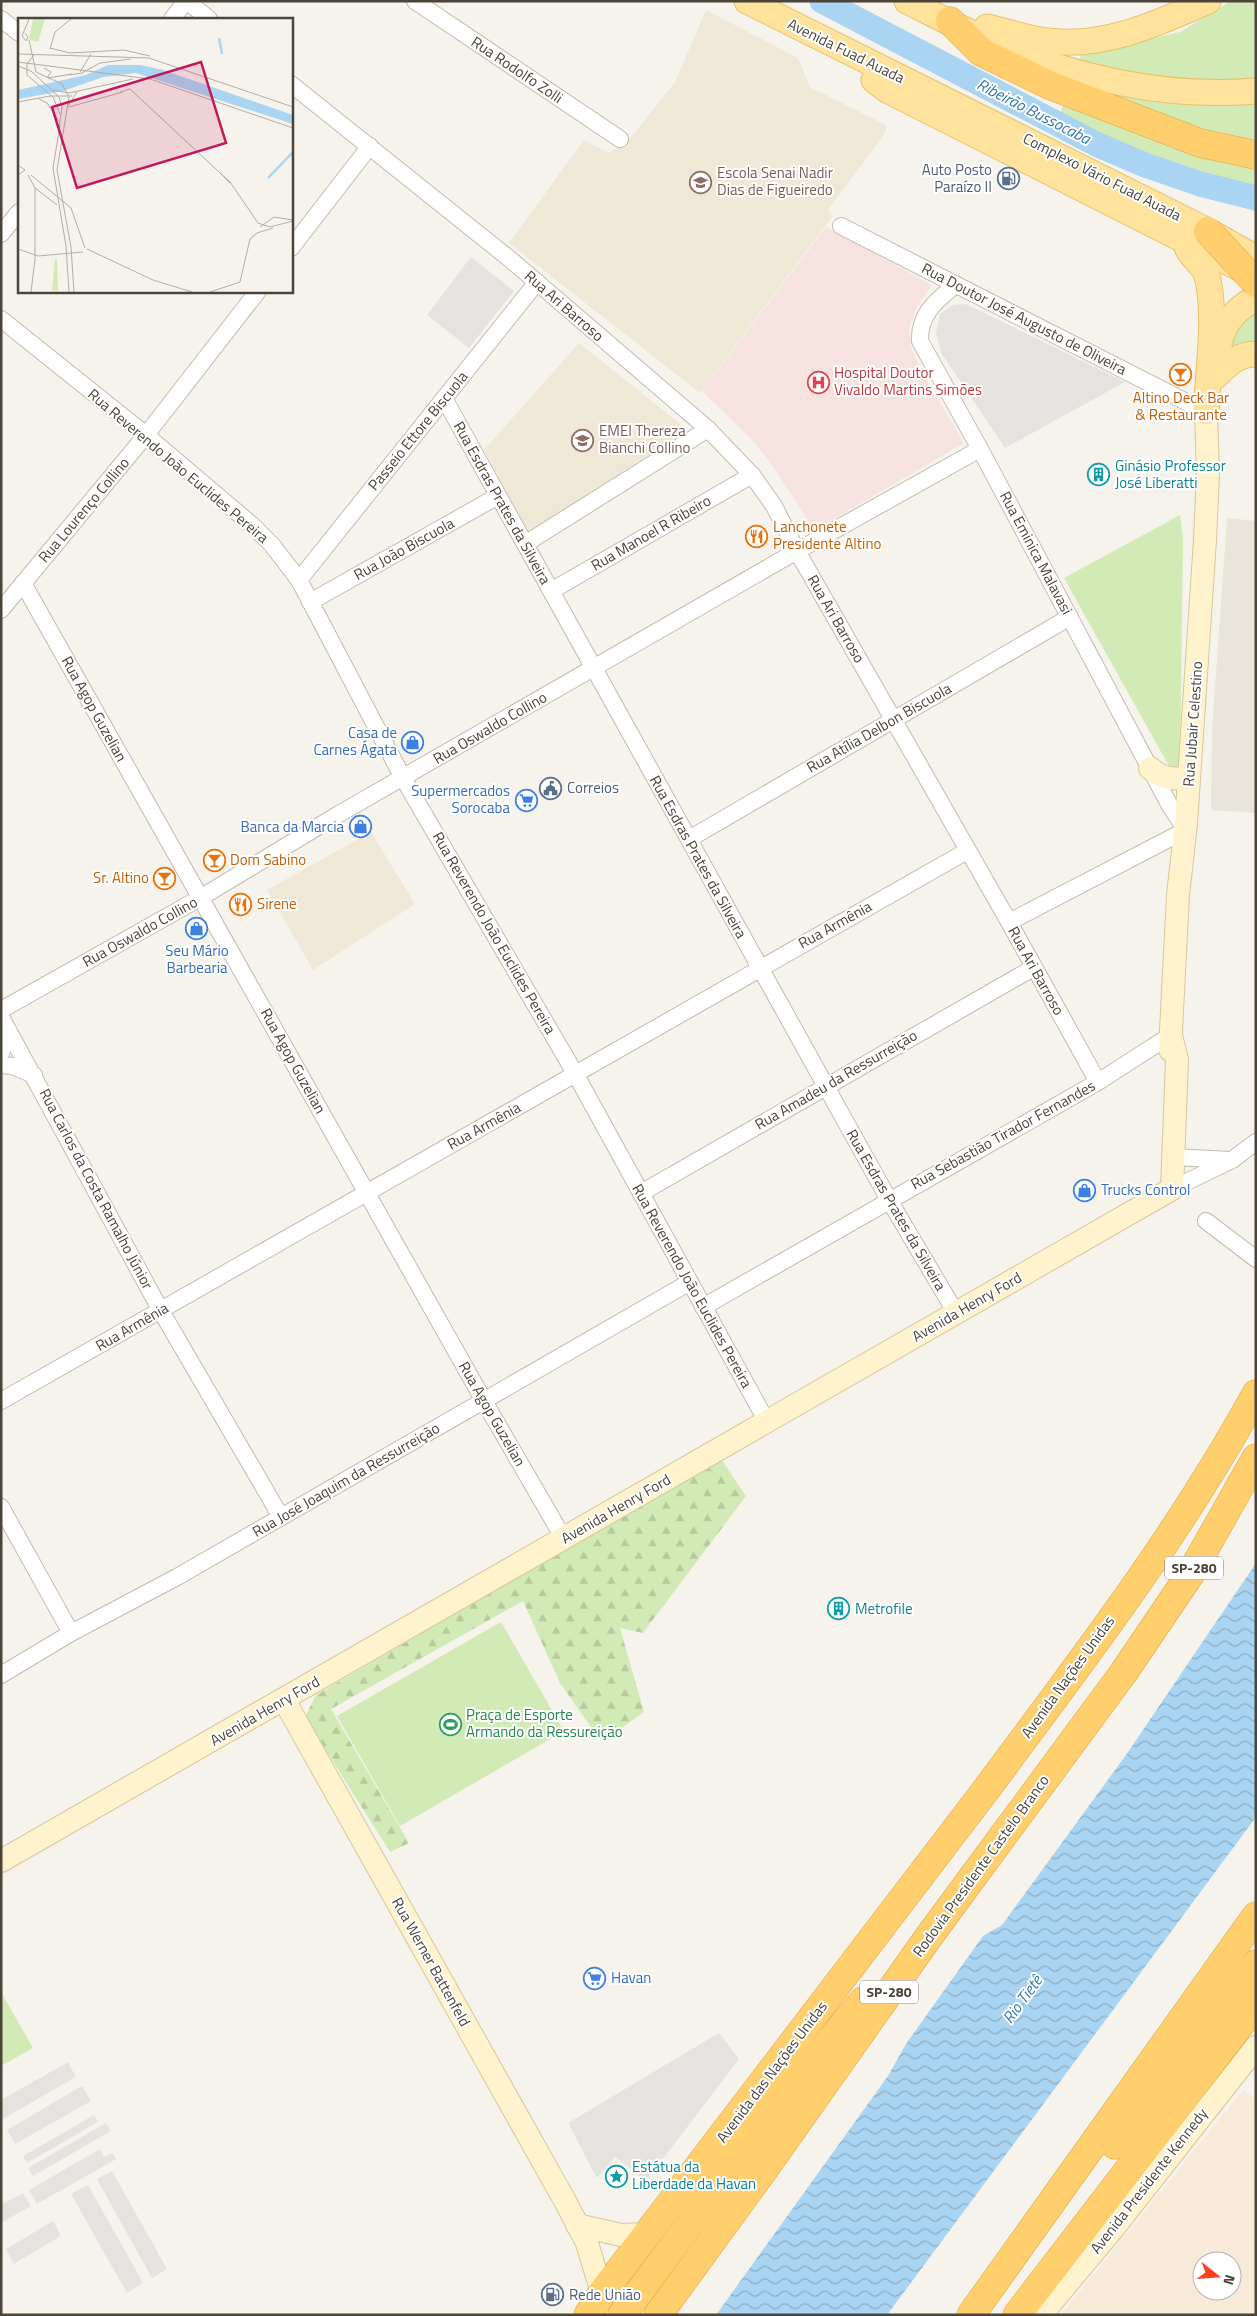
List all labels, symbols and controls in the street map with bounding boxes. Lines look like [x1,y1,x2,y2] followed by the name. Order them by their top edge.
[784,12,909,89] street label: Avenida Fuad Auada
[18,18,292,292] inset map
[467,30,568,109] street label: Rua Rodolfo Zolli
[973,72,1096,150] water label: Ribeirão Bussocaba
[1019,127,1186,227] street label: Complexo Vário Fuad Auada
[922,158,992,198] place label: Auto Posto Paraízo II
[717,161,833,201] place label: Escola Senai Nadir Dias de Figueiredo
[996,167,1020,191] fuel station icon: Auto Posto Paraízo II
[689,170,713,194] school or university icon: Escola Senai Nadir Dias de Figueiredo
[918,257,1131,381] street label: Rua Doutor José Augusto de Oliveira
[520,265,609,347] street label: Rua Ari Barroso
[834,361,982,401] place label: Hospital Doutor Vivaldo Martins Simões
[1169,363,1193,387] bar icon: Altino Deck Bar & Restaurante
[362,366,473,495] street label: Passeio Ettore Biscuola
[806,370,830,394] hospital icon: Hospital Doutor Vivaldo Martins Simões
[83,383,274,549] street label: Rua Reverendo João Euclides Pereira
[1133,386,1229,426] place label: Altino Deck Bar & Restaurante
[448,417,557,589] street label: Rua Esdras Prates da Silveira
[599,419,690,459] place label: EMEI Thereza Bianchi Collino
[571,428,595,452] school or university icon: EMEI Thereza Bianchi Collino
[33,452,135,567] street label: Rua Lourenço Collino
[1115,454,1226,494] place label: Ginásio Professor José Liberatti
[1087,463,1111,487] building icon: Ginásio Professor José Liberatti
[994,487,1079,619] street label: Rua Eminica Malavasi
[586,489,715,576] street label: Rua Manoel R Ribeiro
[349,511,459,586] street label: Rua João Biscuola
[773,515,881,555] place label: Lanchonete Presidente Altino
[745,524,769,548] restaurant icon: Lanchonete Presidente Altino
[802,570,871,667] street label: Rua Ari Barroso
[56,652,133,766] street label: Rua Agop Guzelian
[1177,660,1208,787] street label: Rua Jubair Celestino
[802,676,956,778] street label: Rua Atília Delbon Biscuola
[428,685,551,770] street label: Rua Oswaldo Collino
[313,721,397,761] place label: Casa de Carnes Ágata
[401,730,425,754] shop icon: Casa de Carnes Ágata
[644,771,753,943] street label: Rua Esdras Prates da Silveira
[539,776,563,800] public building icon: Correios
[567,776,619,799] place label: Correios
[411,779,510,819] place label: Supermercados Sorocaba
[514,788,538,812] supermarket icon: Supermercados Sorocaba
[241,815,344,838] place label: Banca da Marcia
[348,815,372,839] shop icon: Banca da Marcia
[427,827,562,1039] street label: Rua Reverendo João Euclides Pereira
[202,848,226,872] bar icon: Dom Sabino
[230,848,306,871] place label: Dom Sabino
[93,866,149,889] place label: Sr. Altino
[153,866,177,890] bar icon: Sr. Altino
[78,890,202,973] street label: Rua Oswaldo Collino
[229,892,253,916] restaurant icon: Sirene
[257,892,297,915] place label: Sirene
[794,895,876,954] street label: Rua Armênia
[185,916,209,940] shop icon: Seu Mário Barbearia
[1003,922,1070,1019] street label: Rua Ari Barroso
[165,939,229,979] place label: Seu Mário Barbearia
[255,1004,332,1118] street label: Rua Agop Guzelian
[750,1024,921,1136] street label: Rua Amadeu da Ressurreição
[906,1074,1099,1195] street label: Rua Sebastião Tirador Fernandes
[34,1084,159,1293] street label: Rua Carlos da Costa Ramalho Júnior
[443,1096,525,1155] street label: Rua Armênia
[841,1125,952,1295] street label: Rua Esdras Prates da Silveira
[1073,1178,1097,1202] shop icon: Trucks Control
[1101,1178,1190,1201] place label: Trucks Control
[627,1180,759,1392] street label: Rua Reverendo João Euclides Pereira
[908,1266,1026,1347] street label: Avenida Henry Ford
[91,1296,173,1357] street label: Rua Armênia
[453,1357,532,1470] street label: Rua Agop Guzelian
[248,1416,444,1543] street label: Rua José Joaquim da Ressurreição
[557,1468,675,1549] street label: Avenida Henry Ford
[1165,1556,1223,1580] road number: SP-280
[827,1597,851,1621] building icon: Metrofile
[855,1597,913,1620] place label: Metrofile
[1015,1611,1120,1743] street label: Avenida Nações Unidas
[206,1670,324,1751] street label: Avenida Henry Ford
[466,1703,623,1743] place label: Praça de Esporte Armando da Ressureição
[438,1712,462,1736] sports icon: Praça de Esporte Armando da Ressureição
[907,1770,1055,1961] street label: Rodovia Presidente Castelo Branco
[386,1893,477,2031] street label: Rua Werner Battenfeld
[583,1966,607,1990] supermarket icon: Havan
[611,1966,651,1989] place label: Havan
[996,1969,1049,2028] water label: Rio Tietê
[860,1980,918,2004] road number: SP-280
[711,1996,833,2147] street label: Avenida das Nações Unidas
[1084,2103,1213,2259] street label: Avenida Presidente Kennedy
[632,2155,756,2195] place label: Estátua da Liberdade da Havan
[604,2164,628,2188] place icon: Estátua da Liberdade da Havan
[1192,2251,1242,2301] north arrow
[1218,2272,1241,2288] text: N
[541,2283,565,2307] fuel station icon: Rede União
[569,2283,641,2306] place label: Rede União

